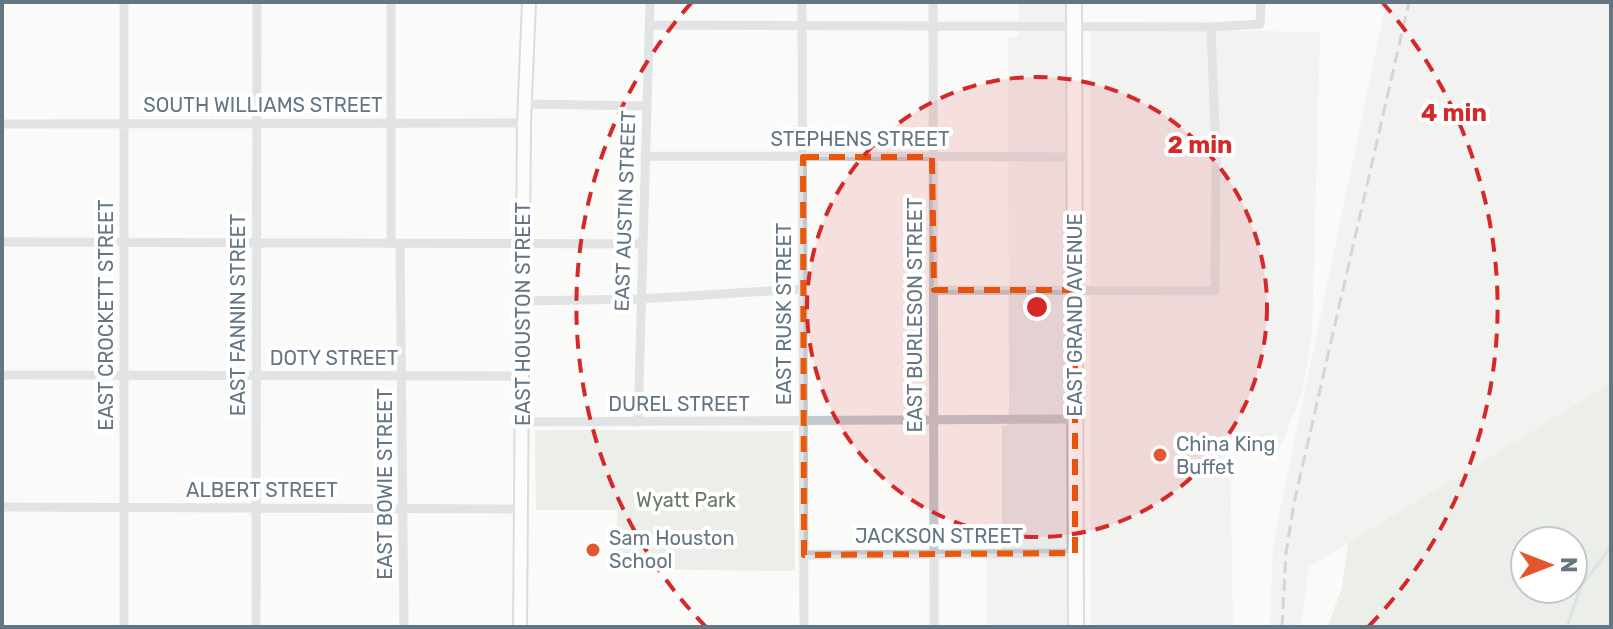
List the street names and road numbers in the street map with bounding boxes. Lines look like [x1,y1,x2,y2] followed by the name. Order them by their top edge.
[143,93,383,117] street label: SOUTH WILLIAMS STREET
[609,110,641,312] street label: EAST AUSTIN STREET
[770,127,950,151] street label: STEPHENS STREET
[903,197,927,433] street label: EAST BURLESON STREET
[94,199,118,431] street label: EAST CROCKETT STREET
[511,202,535,426] street label: EAST HOUSTON STREET
[226,213,250,416] street label: EAST FANNIN STREET
[1063,213,1087,417] street label: EAST GRAND AVENUE
[772,222,796,405] street label: EAST RUSK STREET
[270,346,399,370] street label: DOTY STREET
[373,388,397,580] street label: EAST BOWIE STREET
[608,392,750,416] street label: DUREL STREET
[186,478,338,502] street label: ALBERT STREET
[855,524,1023,548] street label: JACKSON STREET

